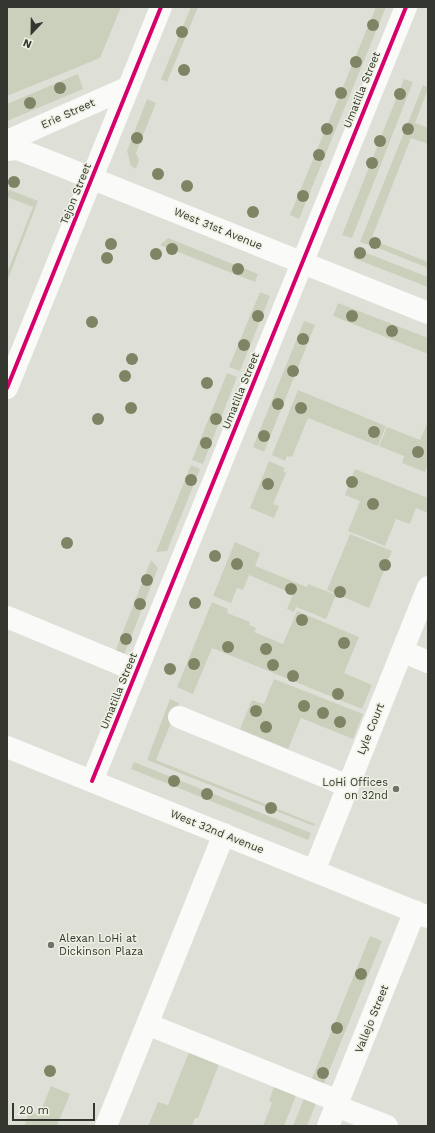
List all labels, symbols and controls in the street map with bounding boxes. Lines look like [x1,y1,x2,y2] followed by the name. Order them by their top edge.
[12,12,52,52] north arrow
[21,36,34,51] text: N
[341,50,383,130] street label: Umatilla Street
[39,96,97,132] street label: Erie Street
[58,161,94,227] street label: Tejon Street
[172,205,264,253] street label: West 31st Avenue
[220,351,262,431] street label: Umatilla Street
[98,651,140,731] street label: Umatilla Street
[355,701,387,757] street label: Lyle Court
[322,776,388,802] place label: LoHi Offices on 32nd
[391,784,401,794] marker: LoHi Offices on 32nd
[168,807,266,857] street label: West 32nd Avenue
[59,932,143,958] place label: Alexan LoHi at Dickinson Plaza
[46,940,56,950] marker: Alexan LoHi at Dickinson Plaza
[352,983,392,1055] street label: Vallejo Street
[14,1095,97,1121] scale bar
[19,1103,49,1117] text: 20 m

